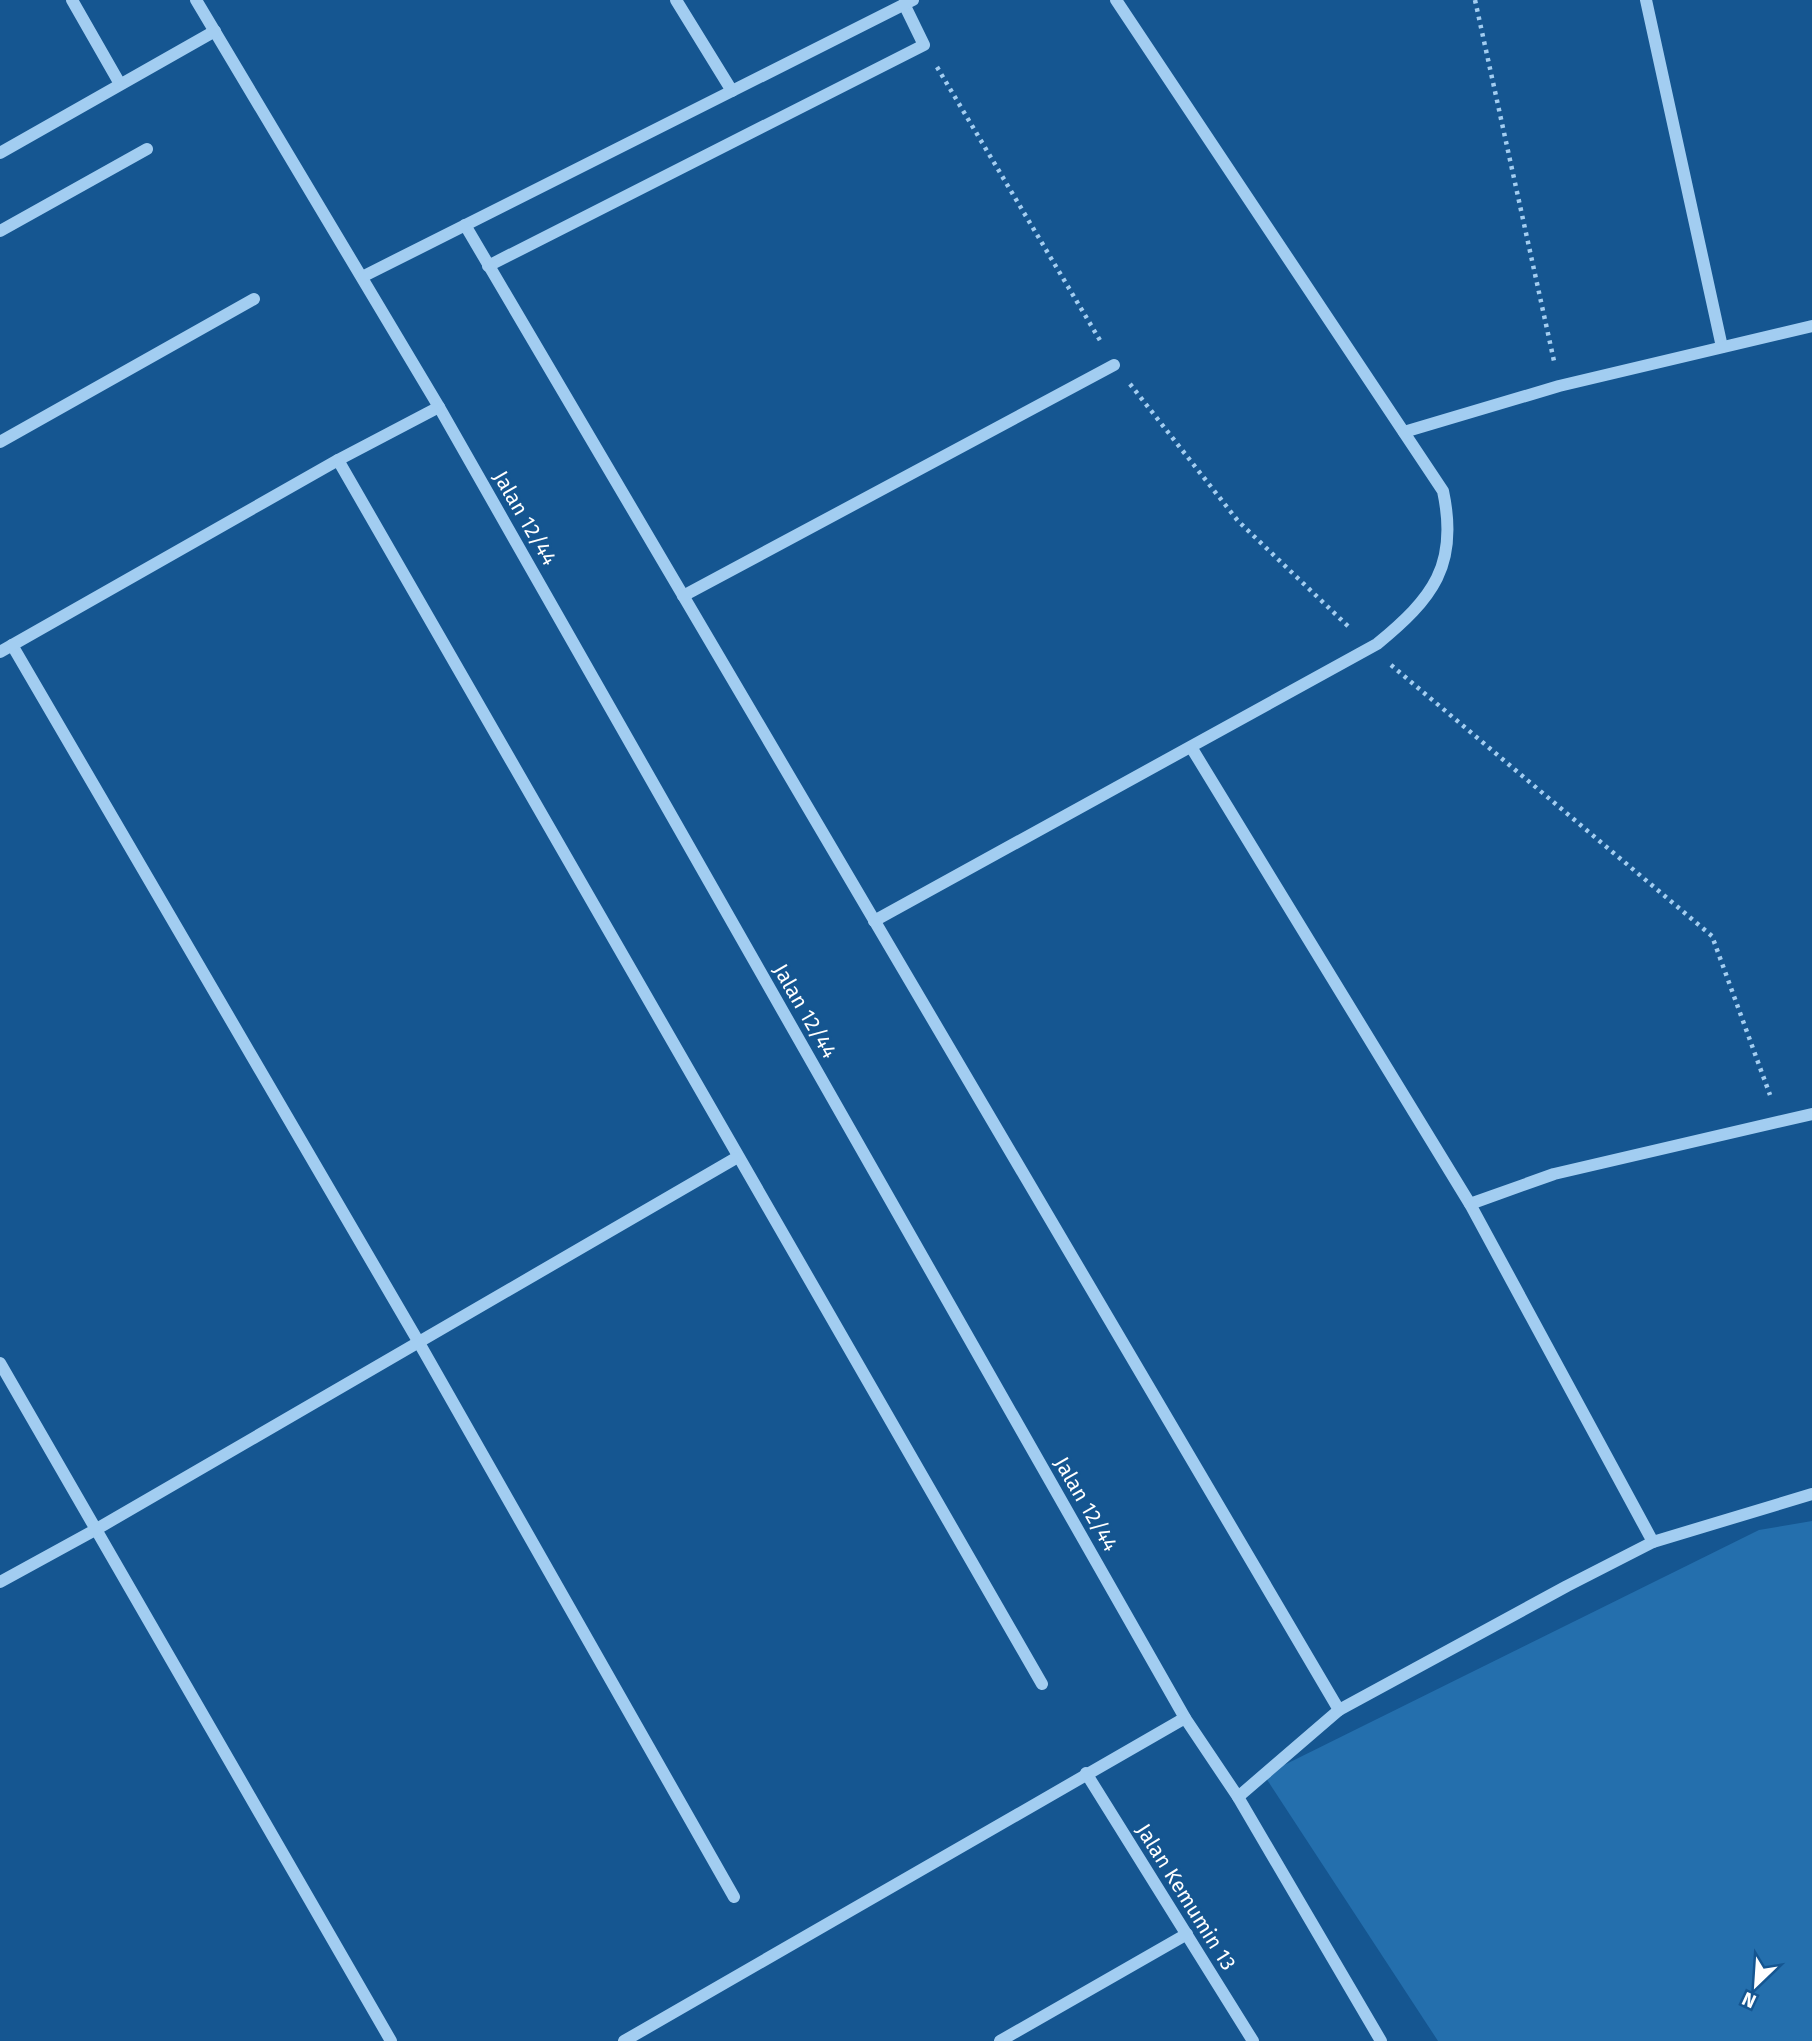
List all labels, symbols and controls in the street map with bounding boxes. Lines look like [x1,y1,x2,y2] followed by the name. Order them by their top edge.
[488,466,562,570] street label: Jalan 12/44
[768,959,842,1063] street label: Jalan 12/44
[1049,1452,1123,1556] street label: Jalan 12/44
[1130,1819,1242,1975] street label: Jalan Kemumin 13
[1721,1950,1791,2020] north arrow
[1738,1987,1760,2013] text: N

